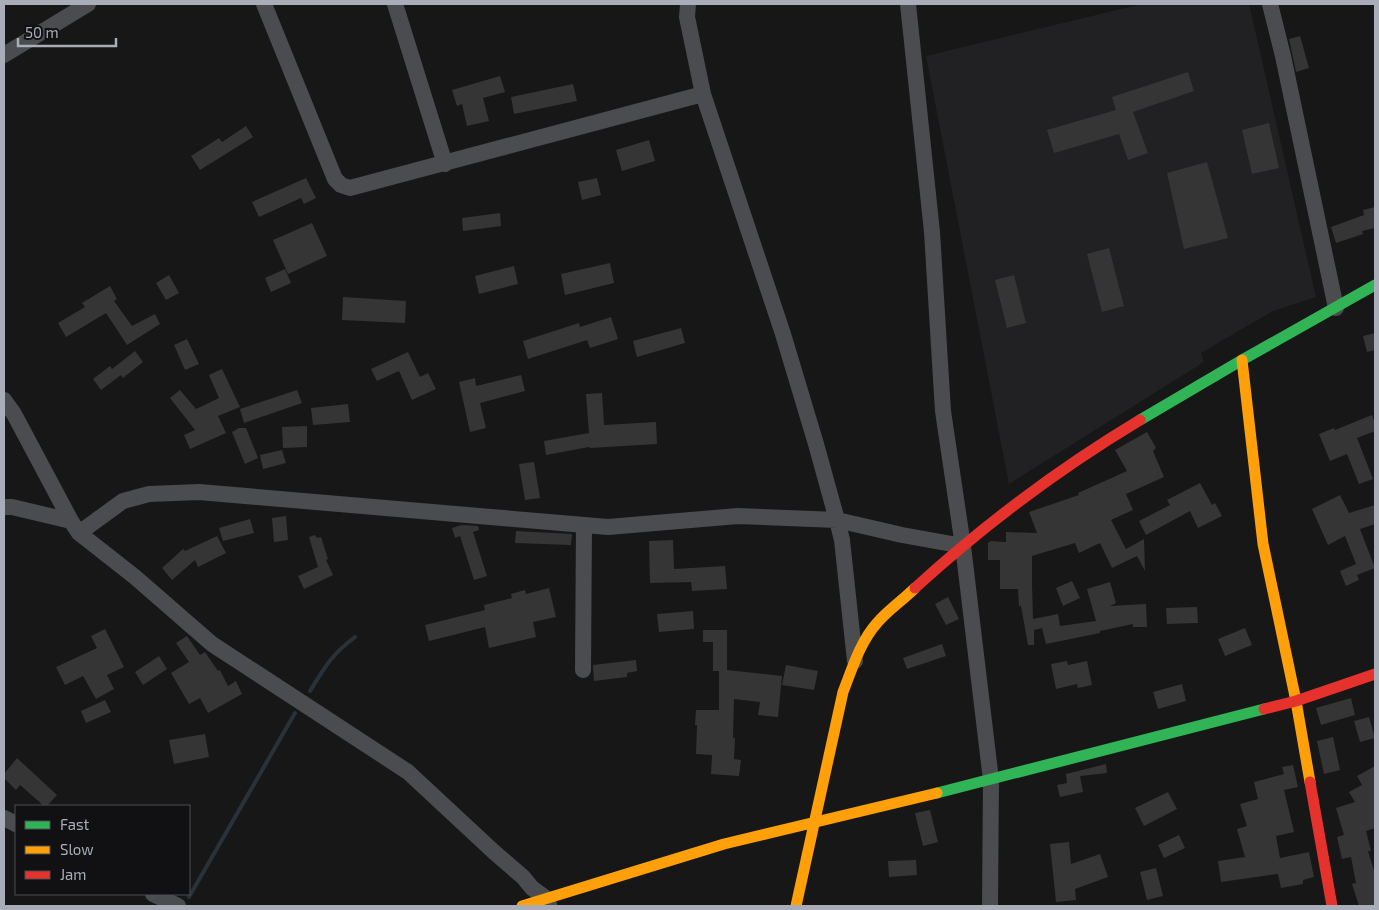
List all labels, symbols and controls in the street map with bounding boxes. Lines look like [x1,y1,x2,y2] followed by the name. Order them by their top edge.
[18,15,115,47] scale bar
[25,23,59,41] text: 50 m
[15,805,190,895] legend
[60,815,90,833] text: Fast
[60,840,94,858] text: Slow
[60,865,86,883] text: Jam

